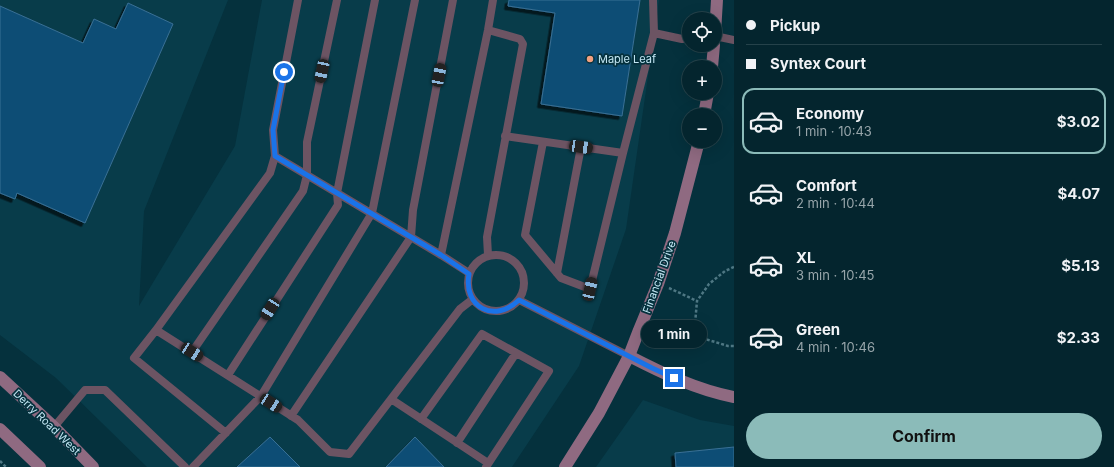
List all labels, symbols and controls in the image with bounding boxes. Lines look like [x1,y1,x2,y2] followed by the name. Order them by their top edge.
[682,12,722,148] map controls
[682,12,722,52] button: locate
[770,16,820,35] text: Pickup
[598,52,656,66] place label: Maple Leaf
[585,54,595,64] marker: Maple Leaf
[770,54,866,73] text: Syntex Court
[314,58,330,84] car
[682,60,722,100] button: +
[431,62,447,88] car
[275,63,293,81] route start
[748,103,784,139] icon: car
[796,104,864,123] text: Economy
[682,108,722,148] button: −
[1057,112,1100,131] text: $3.02
[796,123,872,139] text: 1 min · 10:43
[568,139,594,155] car
[748,175,784,211] icon: car
[796,176,857,195] text: Comfort
[1057,184,1100,203] text: $4.07
[796,195,875,211] text: 2 min · 10:44
[639,239,679,315] street label: Financial Drive
[748,247,784,283] icon: car
[796,248,816,267] text: XL
[1061,256,1100,275] text: $5.13
[796,267,875,283] text: 3 min · 10:45
[581,276,599,302] car
[258,296,282,322] car
[748,319,784,355] icon: car
[641,320,707,348] callout: 1 min
[796,320,840,339] text: Green
[658,326,690,342] text: 1 min
[1057,328,1100,347] text: $2.33
[796,339,875,355] text: 4 min · 10:46
[179,340,205,364] car
[665,369,683,387] route end
[10,386,84,458] street label: Derry Road West
[258,391,284,415] car
[746,413,1102,459] button: Confirm

